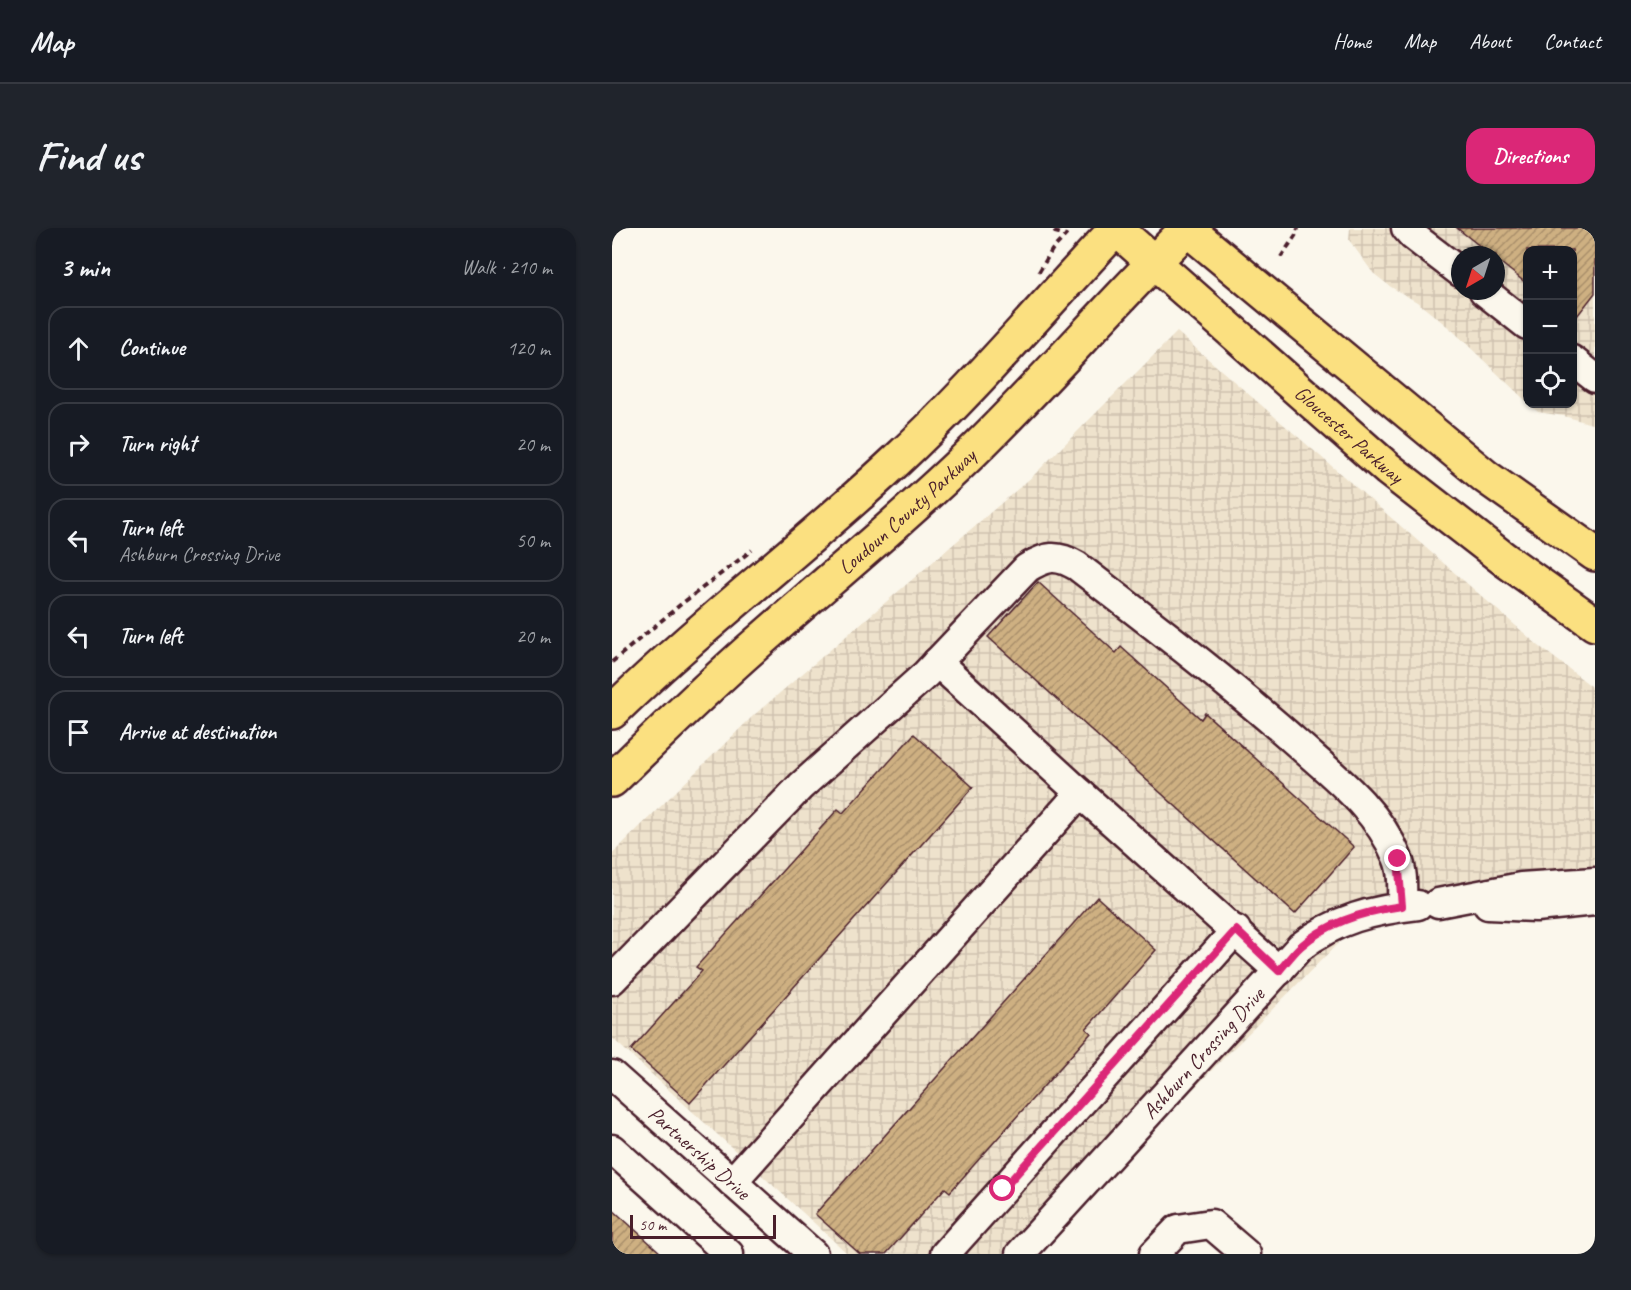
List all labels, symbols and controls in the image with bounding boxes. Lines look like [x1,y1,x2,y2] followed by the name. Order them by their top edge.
[30,24,73,59] text: Map
[1333,28,1371,54] text: Home
[1404,28,1436,54] text: Map
[1469,28,1511,54] text: About
[1544,28,1601,54] text: Contact
[1466,128,1595,184] button: Directions
[36,130,141,183] text: Find us
[1451,246,1505,300] north arrow
[1523,246,1577,408] map controls
[1523,246,1577,300] button: +
[60,251,110,284] text: 3 min
[462,255,552,280] text: Walk · 210 m
[1523,300,1577,354] button: −
[62,332,95,365] icon: ahead
[119,334,185,362] text: Continue
[507,336,550,361] text: 120 m
[1523,354,1577,408] button: locate
[1289,380,1410,490] street label: Gloucester Parkway
[62,428,95,461] icon: right
[119,430,196,458] text: Turn right
[516,432,550,457] text: 20 m
[833,442,982,580] street label: Loudoun County Parkway
[119,514,183,542] text: Turn left
[62,524,95,557] icon: left
[516,528,550,553] text: 50 m
[119,542,280,567] text: Ashburn Crossing Drive
[62,620,95,653] icon: left
[119,622,183,650] text: Turn left
[516,624,550,649] text: 20 m
[62,716,95,749] icon: arrive
[119,718,276,746] text: Arrive at destination
[1384,845,1410,871] route end
[1137,981,1271,1124] street label: Ashburn Crossing Drive
[643,1101,757,1206] street label: Partnership Drive
[989,1175,1015,1201] route start
[630,1212,776,1240] scale bar
[639,1215,666,1235] text: 50 m

